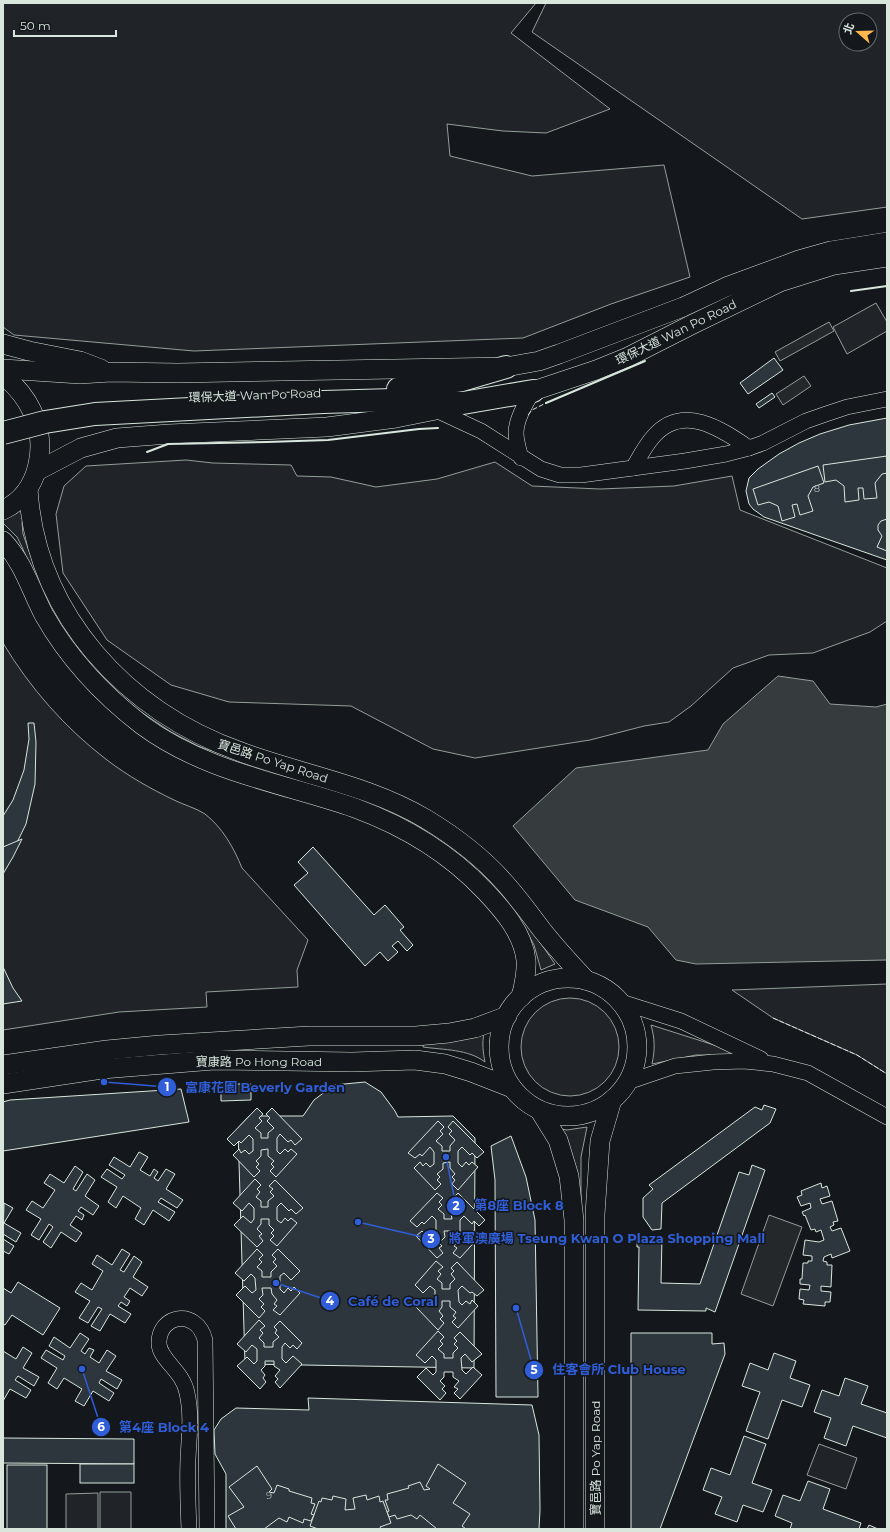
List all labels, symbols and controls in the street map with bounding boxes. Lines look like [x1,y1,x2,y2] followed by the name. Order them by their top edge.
[14,12,116,38] scale bar
[838,12,878,52] north arrow
[20,18,51,33] text: 50 m
[840,21,857,36] text: 北
[613,296,739,368] street label: 環保大道 Wan Po Road
[188,385,322,405] street label: 環保大道 Wan Po Road
[814,482,820,495] house number: 8
[216,736,330,786] street label: 寶邑路 Po Yap Road
[196,1054,322,1069] street label: 寶康路 Po Hong Road
[157,1075,353,1100] callout: 富康花園 Beverly Garden
[165,1079,169,1094] text: 1
[185,1079,345,1095] text: 富康花園 Beverly Garden
[446,1193,571,1218] callout: 第8座 Block 8
[474,1197,564,1213] text: 第8座 Block 8
[452,1198,460,1213] text: 2
[421,1226,773,1251] callout: 將軍澳廣場 Tseung Kwan O Plaza Shopping Mall
[449,1230,765,1246] text: 將軍澳廣場 Tseung Kwan O Plaza Shopping Mall
[426,1231,435,1246] text: 3
[320,1289,446,1314] callout: Café de Coral
[326,1293,335,1308] text: 4
[348,1293,438,1309] text: Café de Coral
[524,1357,694,1382] callout: 住客會所 Club House
[552,1361,686,1377] text: 住客會所 Club House
[530,1362,538,1377] text: 5
[588,1401,603,1515] street label: 寶邑路 Po Yap Road
[91,1415,217,1440] callout: 第4座 Block 4
[97,1419,105,1434] text: 6
[119,1419,209,1435] text: 第4座 Block 4
[266,1489,272,1502] house number: 9

